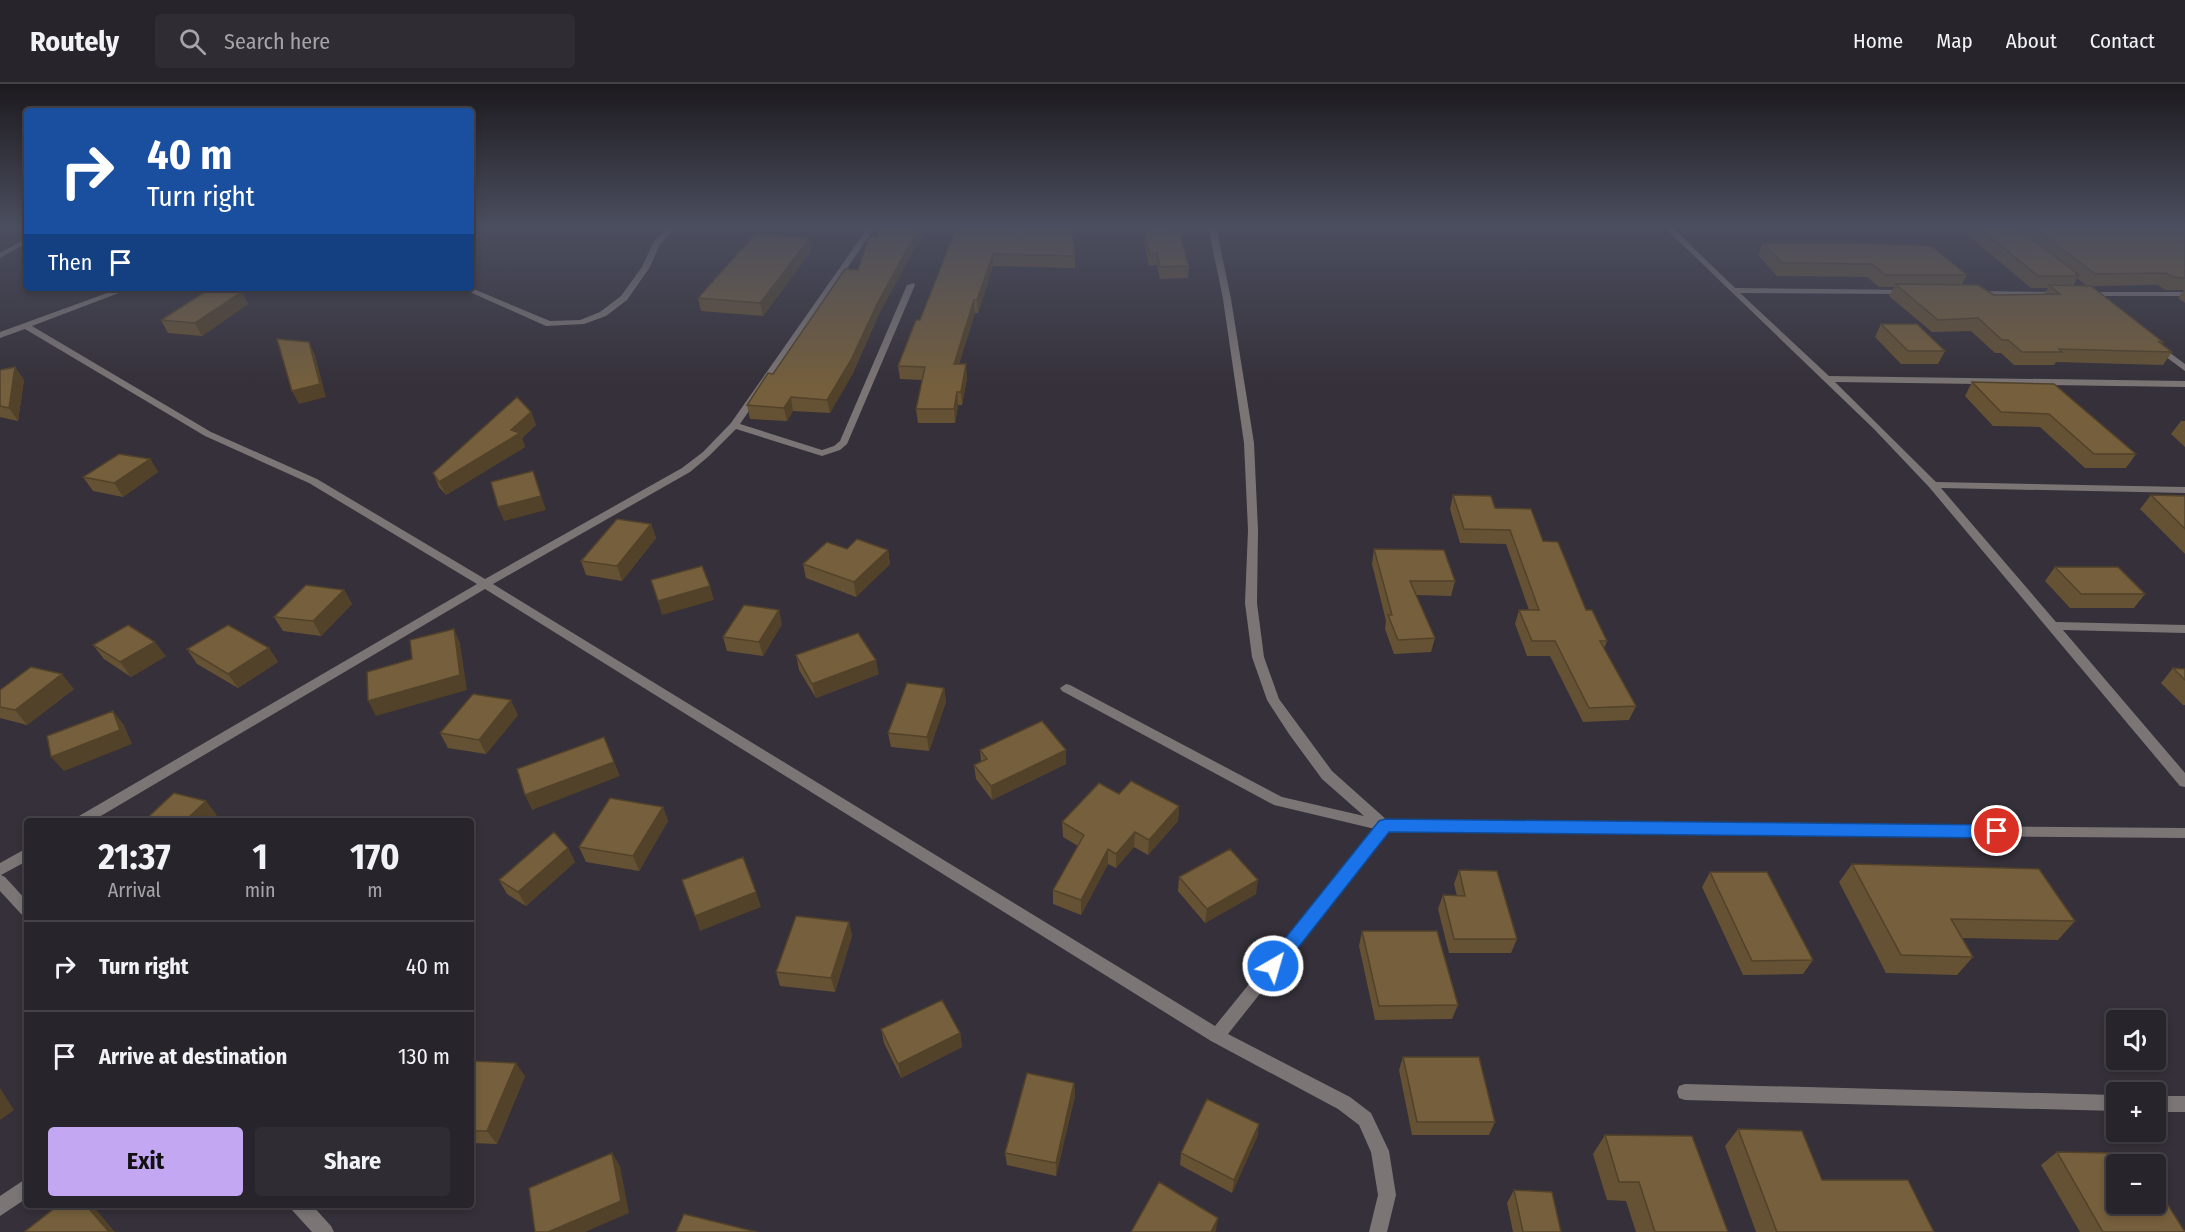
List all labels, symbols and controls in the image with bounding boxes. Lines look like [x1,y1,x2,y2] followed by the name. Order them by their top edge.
[155,14,575,68] search box
[30,25,119,58] text: Routely
[176,25,209,58] icon: search
[224,28,330,55] text: Search here
[1853,28,1903,54] text: Home
[1936,28,1973,54] text: Map
[2006,28,2057,54] text: About
[2090,28,2155,54] text: Contact
[147,130,232,180] text: 40 m
[48,132,126,210] icon: right
[147,181,255,213] text: Turn right
[104,246,137,279] icon: arrive
[48,249,92,276] text: Then
[1971,805,2022,856] pin
[1980,814,2013,847] icon: arrive
[98,835,171,879] text: 21:37
[253,835,268,879] text: 1
[350,835,400,879] text: 170
[108,878,161,902] text: Arrival
[245,878,276,902] text: min
[367,878,383,902] text: m
[1241,934,1305,998] position arrow
[48,950,81,983] icon: right
[99,953,188,980] text: Turn right
[406,953,450,980] text: 40 m
[2106,1010,2166,1214] map controls
[2106,1010,2166,1070] button: sound
[48,1040,81,1073] icon: arrive
[99,1043,287,1070] text: Arrive at destination
[398,1043,450,1070] text: 130 m
[2106,1082,2166,1142] button: +
[48,1127,243,1196] button: Exit
[255,1127,450,1196] button: Share
[2106,1154,2166,1214] button: −

